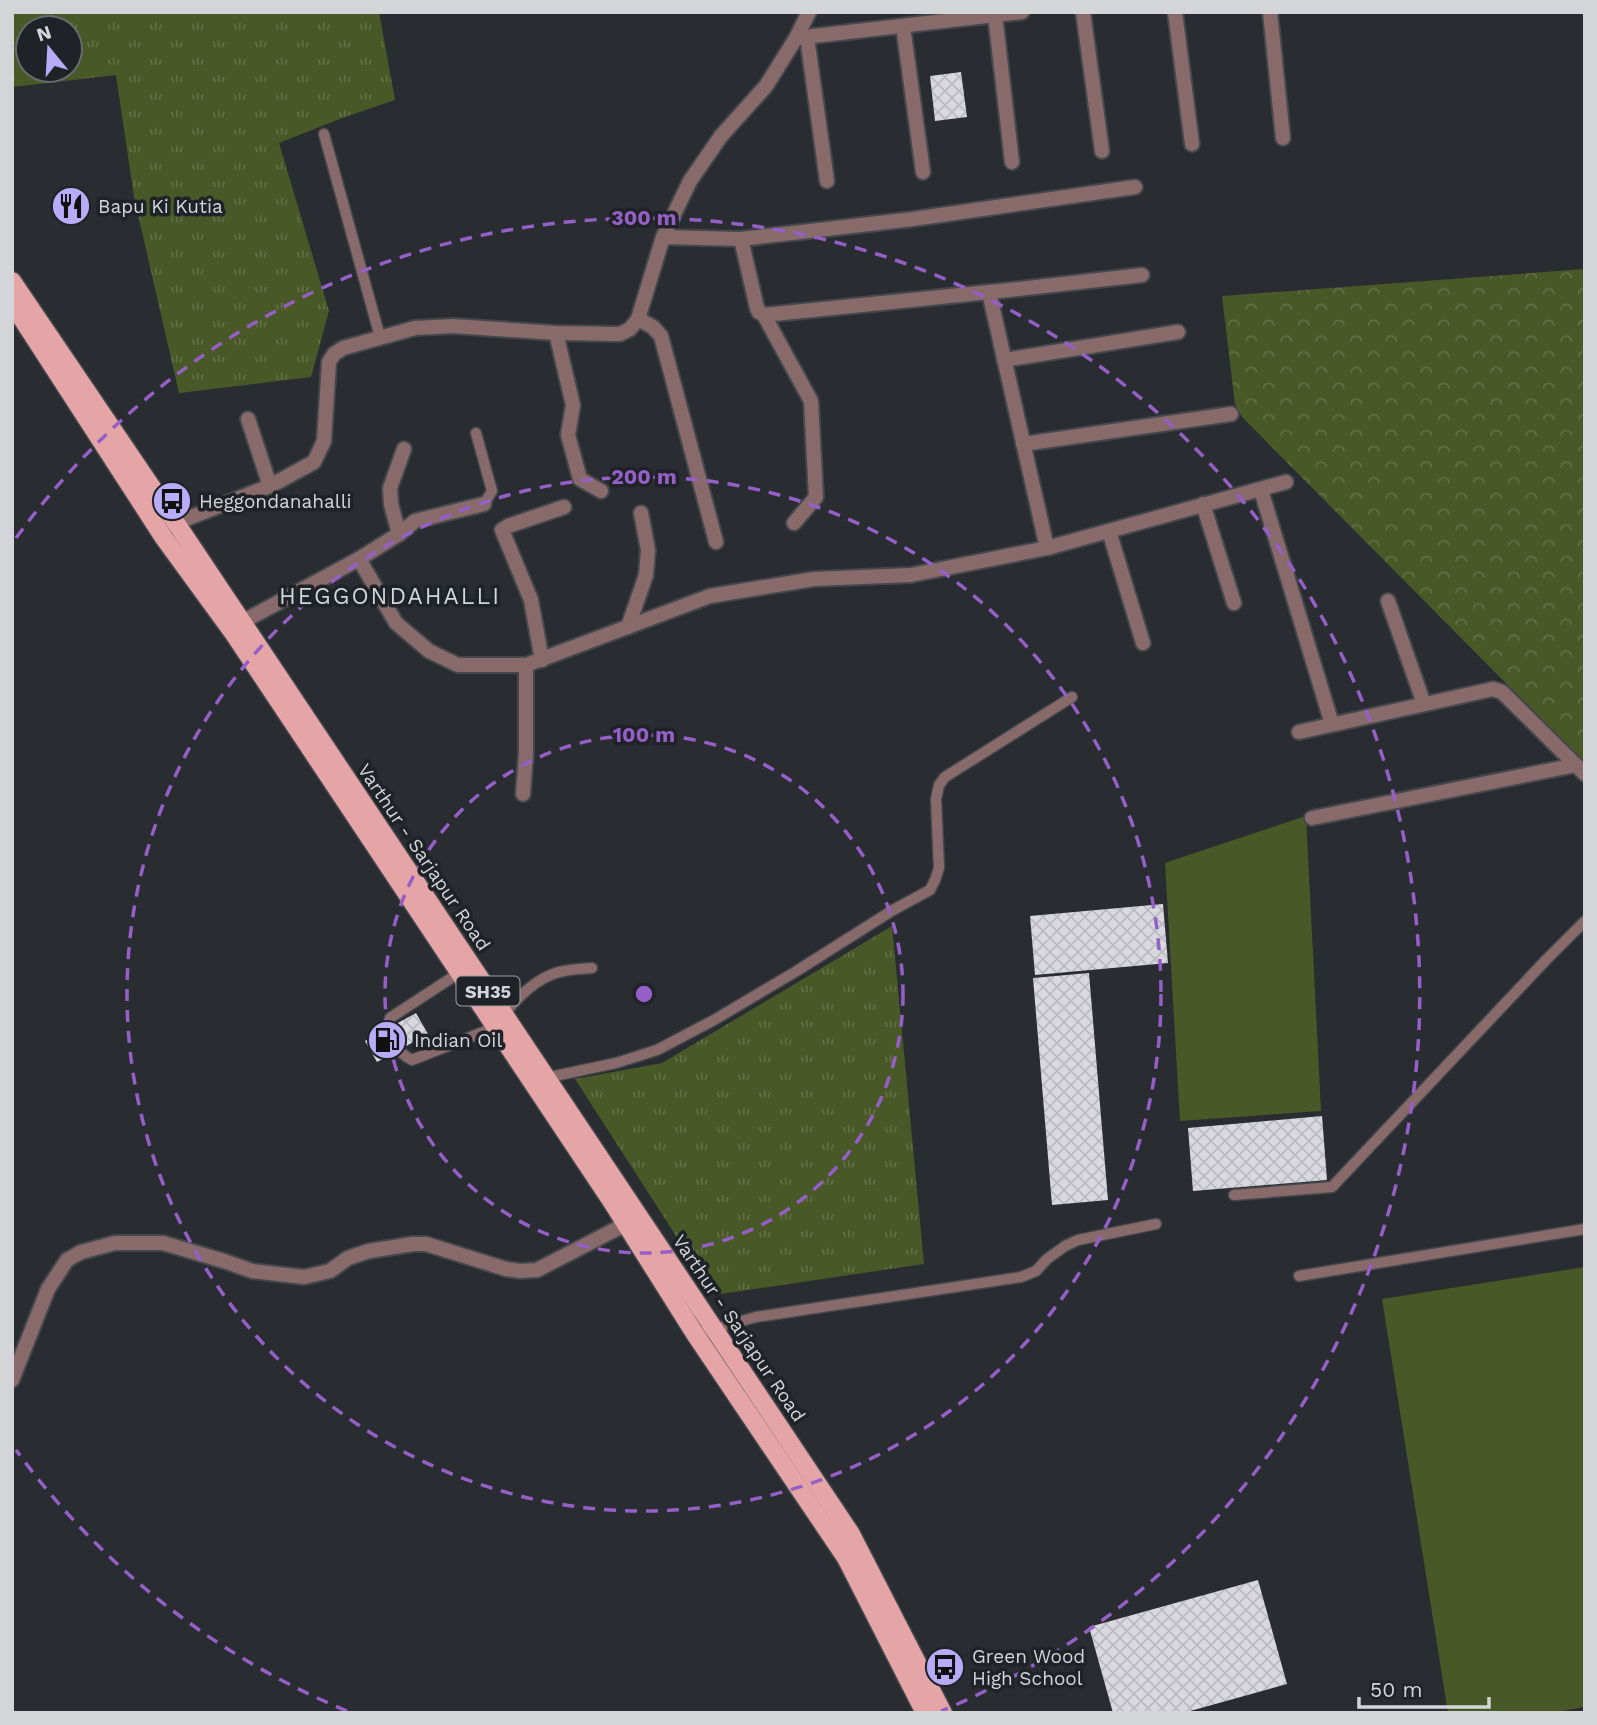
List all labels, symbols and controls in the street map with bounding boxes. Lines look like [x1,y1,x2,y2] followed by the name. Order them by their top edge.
[14,14,84,84] north arrow
[34,20,54,46] text: N
[50,185,92,227] restaurant icon: Bapu Ki Kutia
[98,195,223,218] place label: Bapu Ki Kutia
[611,205,677,230] text: 300 m
[611,464,677,489] text: 200 m
[151,480,193,522] bus stop icon: Heggondanahalli
[199,490,352,513] place label: Heggondanahalli
[279,583,501,610] district label: HEGGONDAHALLI
[613,722,675,747] text: 100 m
[353,759,495,955] street label: Varthur - Sarjapur Road
[456,976,520,1006] road number: SH35
[632,982,656,1006] centre of rings
[366,1019,408,1061] fuel station icon: Indian Oil
[414,1029,502,1052] place label: Indian Oil
[668,1230,810,1426] street label: Varthur - Sarjapur Road
[972,1645,1085,1690] place label: Green Wood High School
[924,1646,966,1688] bus stop icon: Green Wood High School
[1359,1666,1488,1710] scale bar
[1370,1677,1422,1702] text: 50 m

